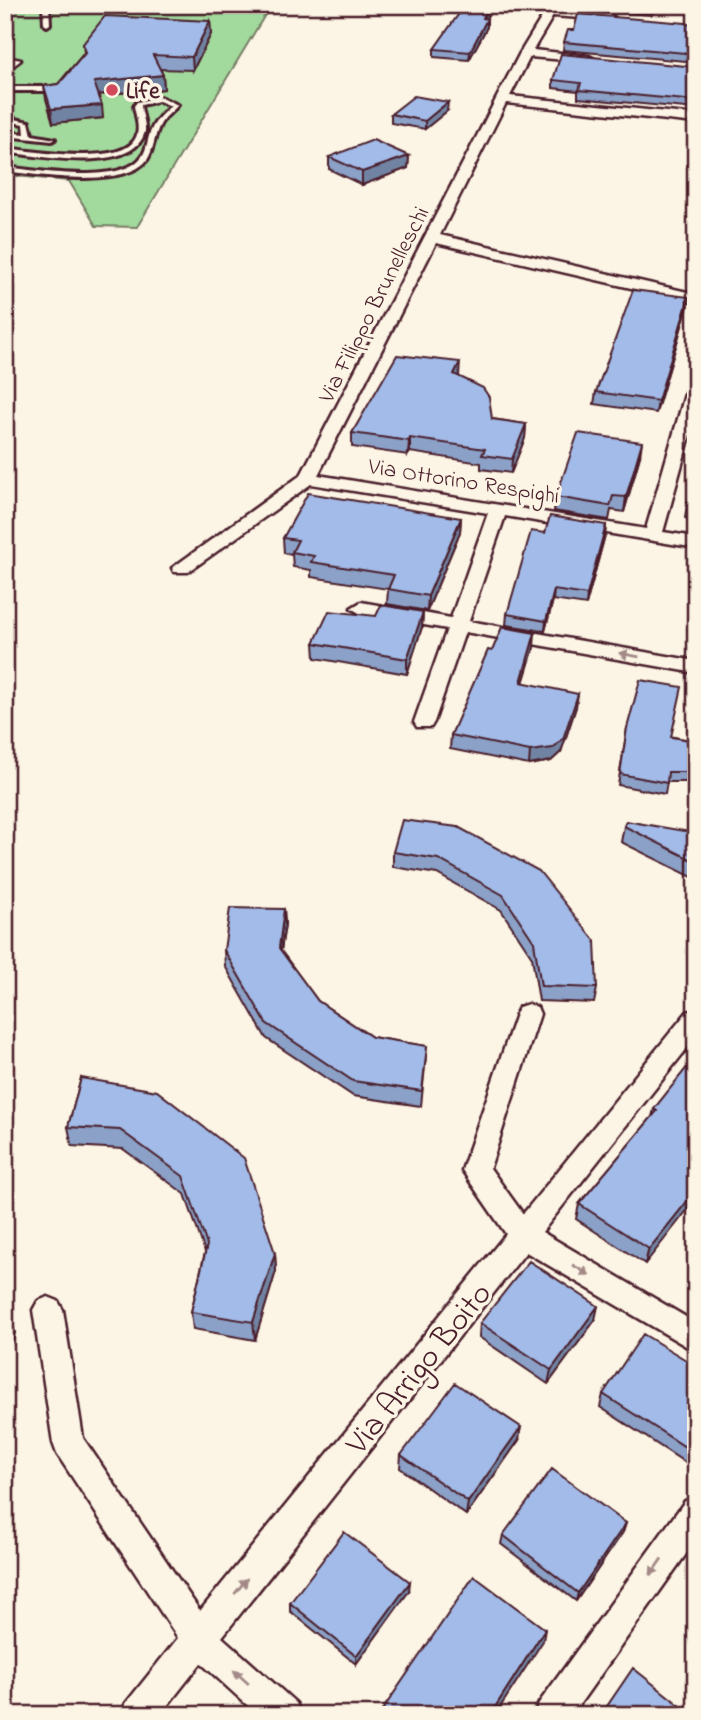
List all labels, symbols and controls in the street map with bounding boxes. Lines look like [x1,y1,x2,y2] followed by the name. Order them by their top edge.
[126,76,160,109] place label: Life
[104,82,120,98] marker: Life
[311,201,439,410] street label: Via Filippo Brunelleschi
[365,451,562,515] street label: Via Ottorino Respighi
[618,650,640,661] one-way arrow
[572,1264,591,1276] one-way arrow
[335,1273,505,1467] street label: Via Arrigo Boito
[649,1558,663,1576] one-way arrow
[234,1577,249,1595] one-way arrow
[232,1669,250,1685] one-way arrow

